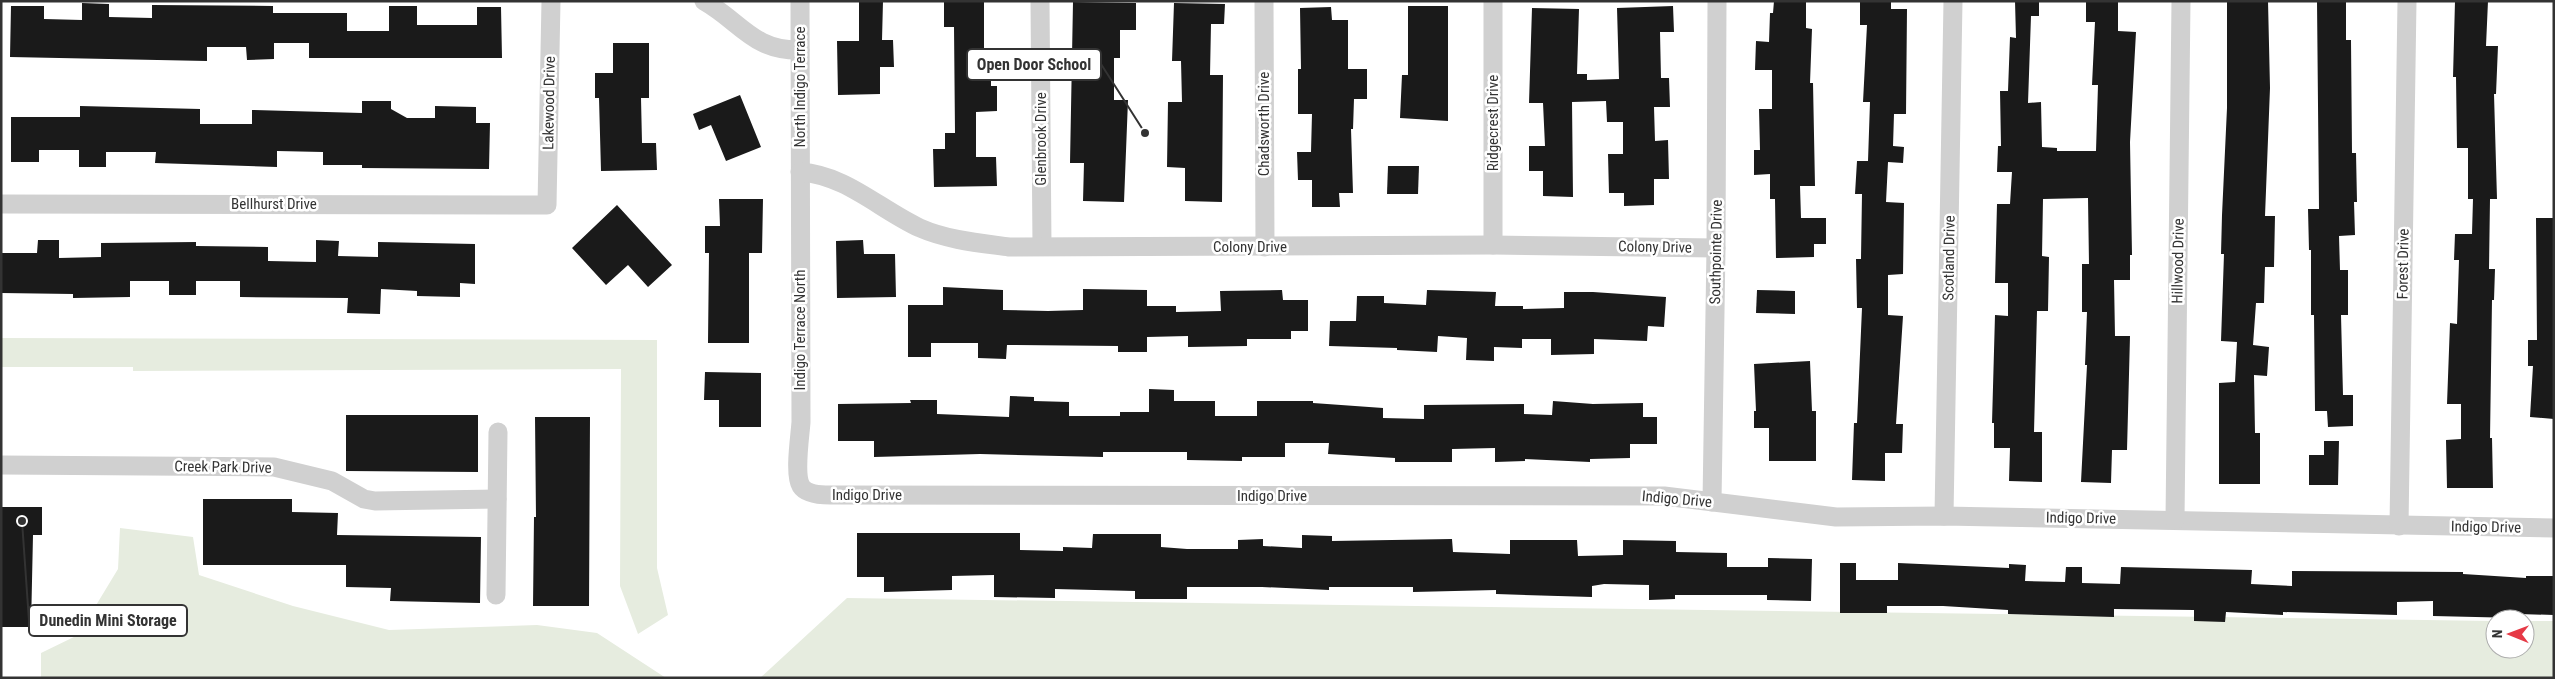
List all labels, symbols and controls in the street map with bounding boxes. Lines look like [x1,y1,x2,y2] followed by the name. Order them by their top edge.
[791,27,809,147] street label: North Indigo Terrace
[967,49,1101,80] callout: Open Door School
[977,55,1091,74] text: Open Door School
[539,56,559,150] street label: Lakewood Drive
[1255,72,1273,176] street label: Chadsworth Drive
[1484,75,1502,171] street label: Ridgecrest Drive
[1032,92,1050,186] street label: Glenbrook Drive
[231,195,317,213] street label: Bellhurst Drive
[1706,199,1726,305] street label: Southpointe Drive
[1939,215,1959,301] street label: Scotland Drive
[2168,218,2188,304] street label: Hillwood Drive
[2393,228,2413,300] street label: Forest Drive
[1618,237,1692,257] street label: Colony Drive
[1213,238,1287,256] street label: Colony Drive
[791,270,809,390] street label: Indigo Terrace North
[174,457,272,477] street label: Creek Park Drive
[832,486,902,504] street label: Indigo Drive
[1237,487,1307,505] street label: Indigo Drive
[1641,487,1713,511] street label: Indigo Drive
[2046,508,2116,528] street label: Indigo Drive
[2451,517,2521,537] street label: Indigo Drive
[29,605,187,636] callout: Dunedin Mini Storage
[2485,609,2535,659] north arrow
[39,611,177,630] text: Dunedin Mini Storage
[2489,629,2505,638] text: N

